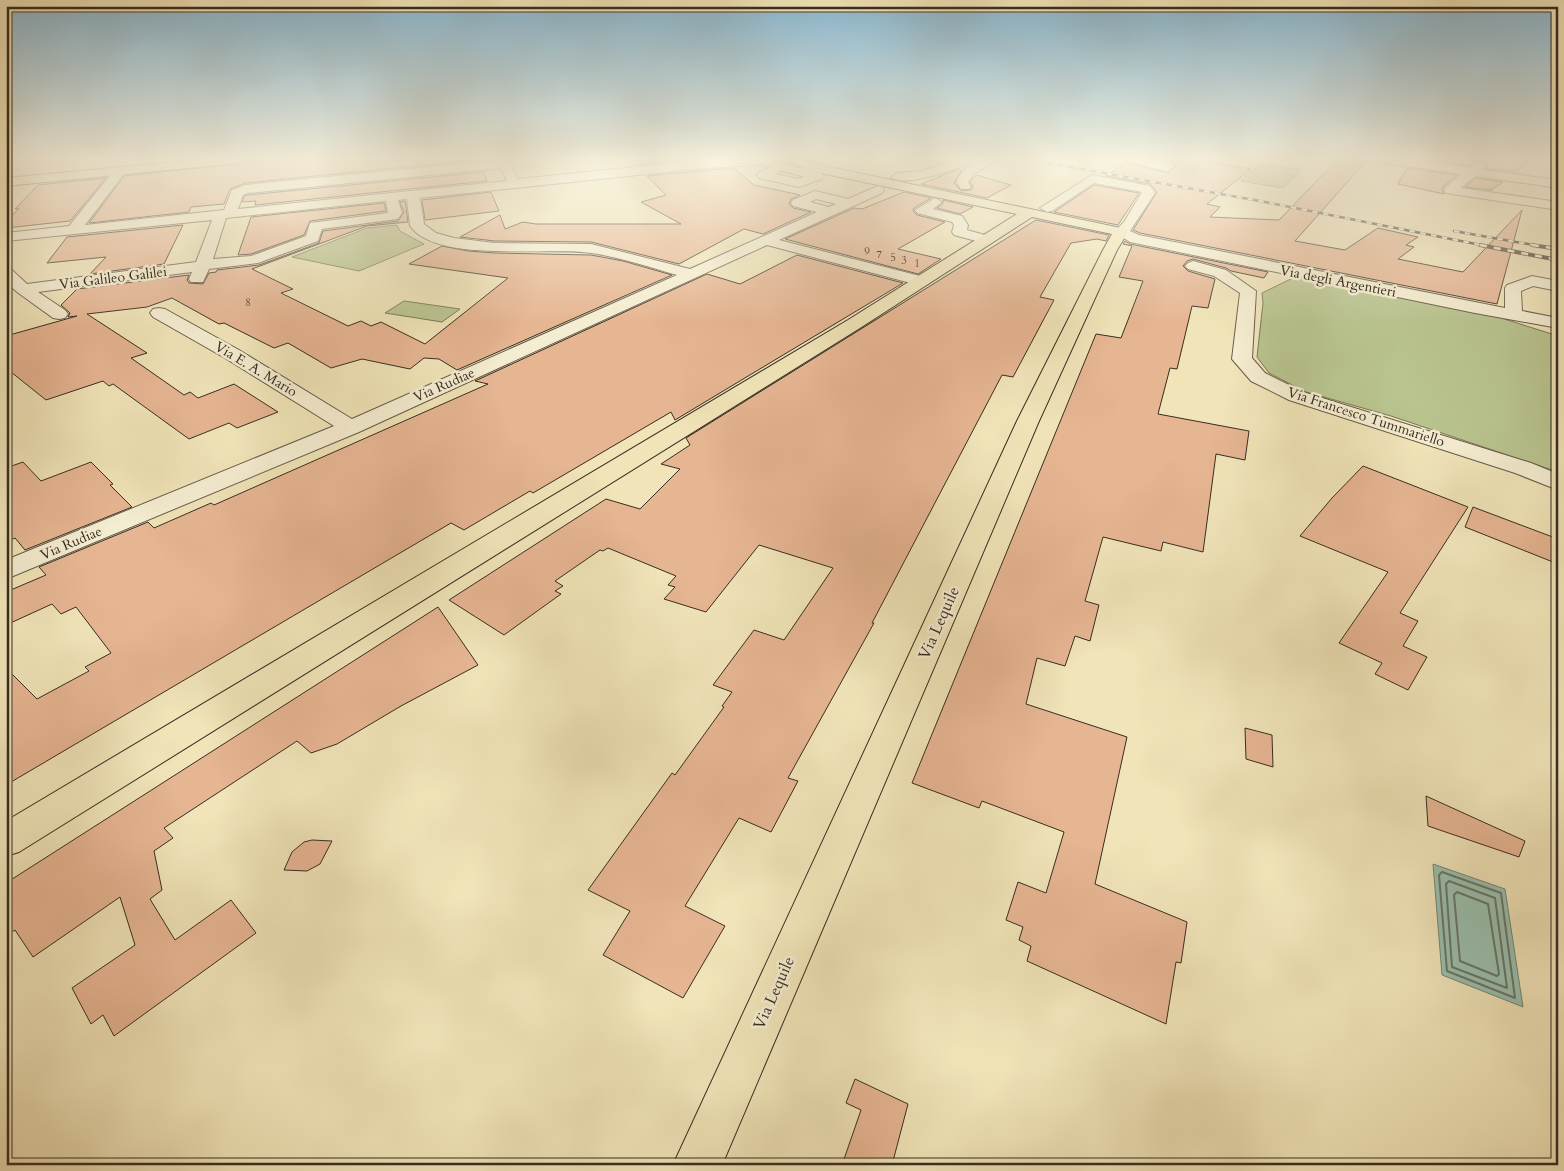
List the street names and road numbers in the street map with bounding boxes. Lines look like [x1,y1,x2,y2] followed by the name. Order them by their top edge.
[1278,260,1398,302] street label: Via degli Argentieri
[58,262,168,294] street label: Via Galileo Galilei
[211,337,301,401] street label: Via E. A. Mario
[410,363,478,407] street label: Via Rudiae
[1285,383,1447,452] street label: Via Francesco Tummariello
[37,522,105,564] street label: Via Rudiae
[913,583,965,663] street label: Via Lequile
[748,953,800,1033] street label: Via Lequile

